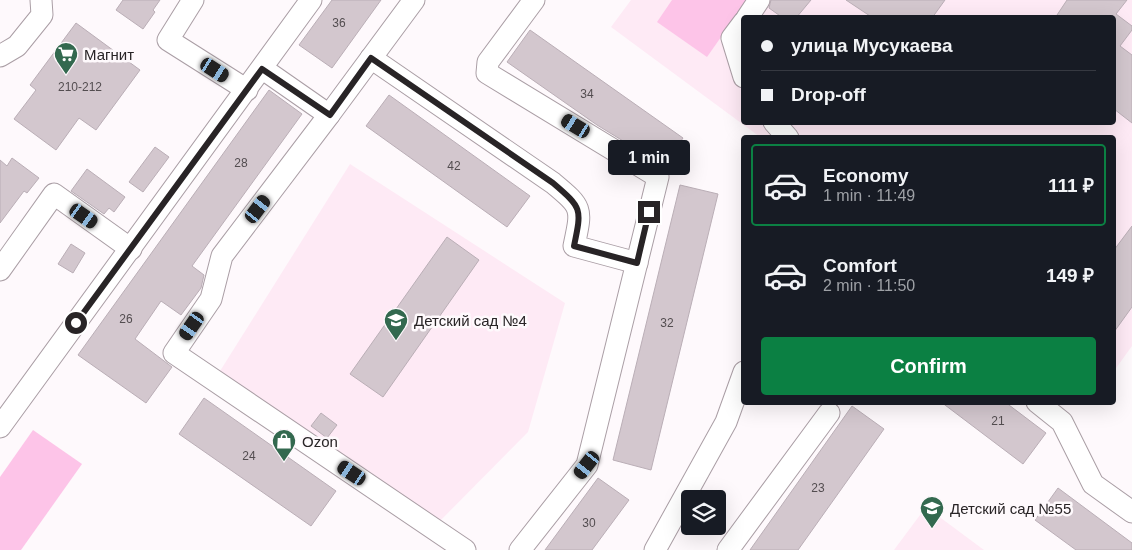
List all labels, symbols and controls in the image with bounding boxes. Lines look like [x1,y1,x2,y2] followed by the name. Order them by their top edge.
[332,16,346,30] house number: 36
[791,35,953,56] text: улица Мусукаева
[53,41,79,75] supermarket icon: Магнит
[84,46,134,63] place label: Магнит
[198,56,231,84] car
[58,80,102,94] house number: 210-212
[791,84,866,105] text: Drop-off
[580,87,594,101] house number: 34
[559,112,592,140] car
[608,140,690,174] callout: 1 min
[628,149,670,166] text: 1 min
[234,156,248,170] house number: 28
[447,159,461,173] house number: 42
[763,163,808,208] icon: car
[823,165,909,186] text: Economy
[1048,175,1094,196] text: 111 ₽
[823,187,915,204] text: 1 min · 11:49
[242,193,273,225] car
[67,201,100,231] car
[638,201,660,223] route end
[763,253,808,298] icon: car
[823,255,897,276] text: Comfort
[1046,265,1094,286] text: 149 ₽
[823,277,915,294] text: 2 min · 11:50
[383,307,409,341] school or university icon: Детский сад №4
[177,309,206,343] car
[65,312,87,334] route start
[119,312,133,326] house number: 26
[414,312,527,329] place label: Детский сад №4
[660,316,674,330] house number: 32
[761,337,1096,395] button: Confirm
[991,414,1005,428] house number: 21
[271,428,297,462] shop icon: Ozon
[302,433,338,450] place label: Ozon
[242,449,256,463] house number: 24
[571,449,602,481] car
[335,458,368,488] car
[811,481,825,495] house number: 23
[681,490,726,535] map controls
[681,490,726,535] button: layers
[919,495,945,529] school or university icon: Детский сад №55
[950,500,1071,517] place label: Детский сад №55
[582,516,596,530] house number: 30

